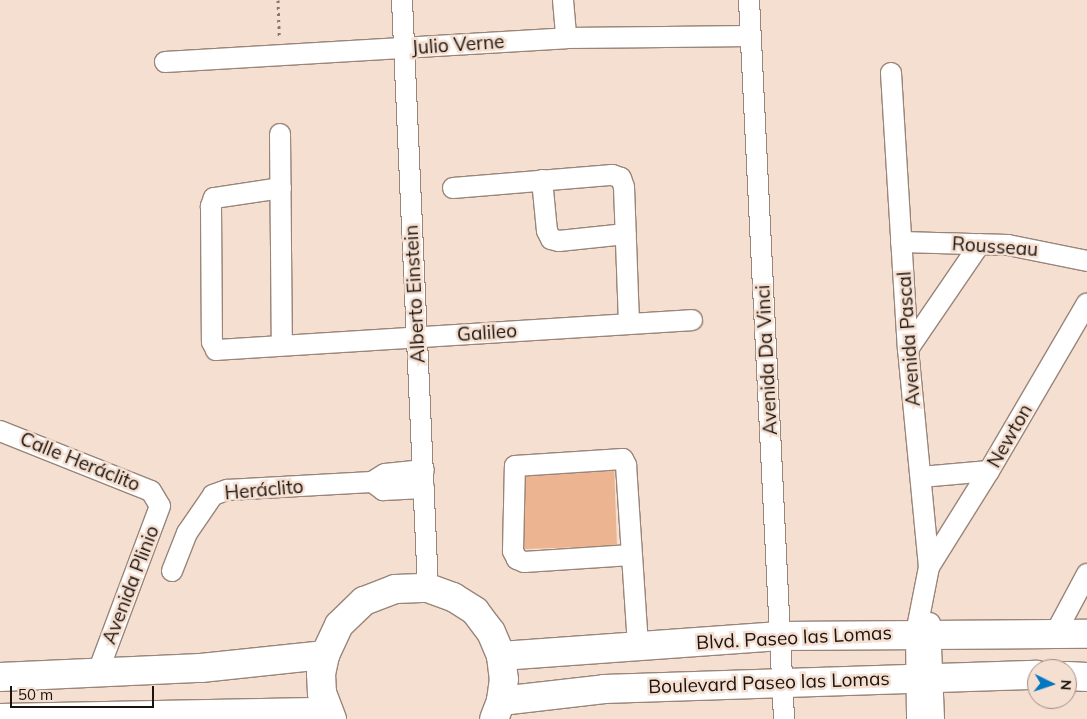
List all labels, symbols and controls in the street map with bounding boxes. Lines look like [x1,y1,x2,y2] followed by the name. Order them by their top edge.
[411,30,505,60] street label: Julio Verne
[400,224,430,364] street label: Alberto Einstein
[951,233,1039,261] street label: Rousseau
[893,271,925,407] street label: Avenida Pascal
[752,284,782,436] street label: Avenida Da Vinci
[456,320,518,346] street label: Galileo
[983,400,1037,472] street label: Newton
[17,428,143,496] street label: Calle Heráclito
[224,475,304,505] street label: Heráclito
[98,523,164,647] street label: Avenida Plinio
[696,621,892,655] street label: Blvd. Paseo las Lomas
[1027,659,1077,709] north arrow
[648,667,890,699] street label: Boulevard Paseo las Lomas
[12,676,156,708] scale bar
[1057,679,1075,691] text: N
[18,685,53,704] text: 50 m

